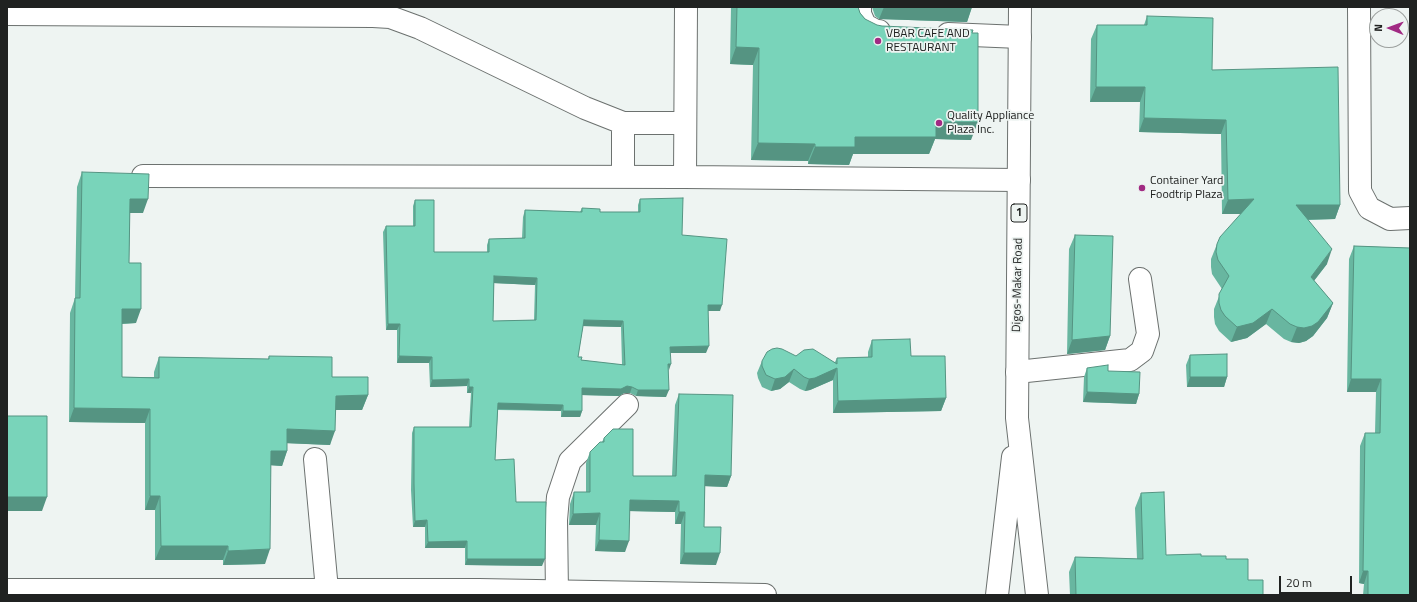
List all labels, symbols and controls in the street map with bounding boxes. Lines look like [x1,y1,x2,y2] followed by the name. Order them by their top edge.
[1369,8,1409,48] north arrow
[1370,24,1386,32] text: N
[886,27,970,55] place label: VBAR CAFE AND RESTAURANT
[873,36,883,46] marker: VBAR CAFE AND RESTAURANT
[947,109,1034,137] place label: Quality Appliance Plaza Inc.
[934,118,944,128] marker: Quality Appliance Plaza Inc.
[1150,174,1223,202] place label: Container Yard Foodtrip Plaza
[1137,183,1147,193] marker: Container Yard Foodtrip Plaza
[1011,204,1027,222] road number: 1
[1010,238,1026,332] street label: Digos-Makar Road
[1281,568,1354,594] scale bar
[1286,573,1312,592] text: 20 m

